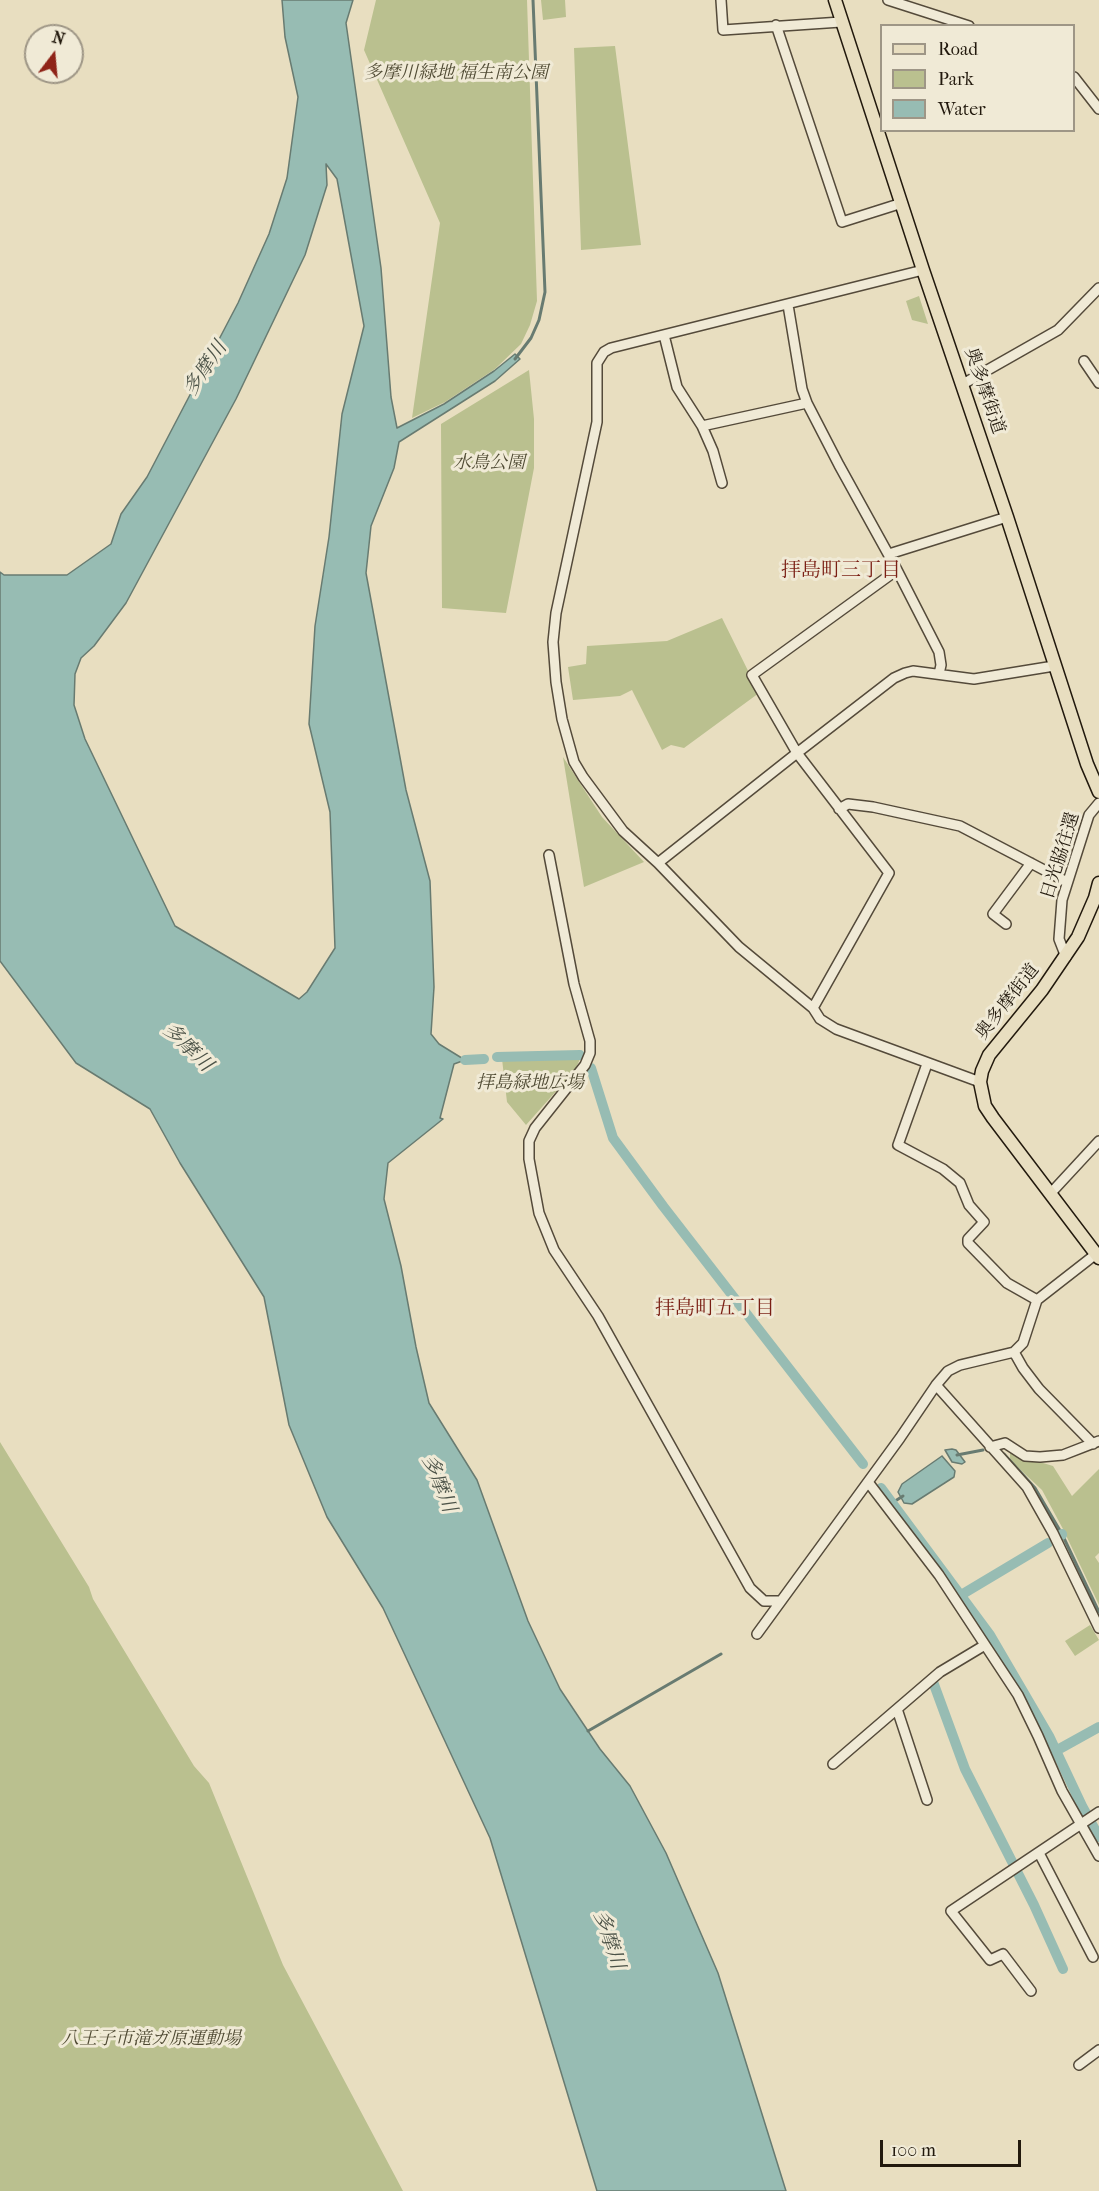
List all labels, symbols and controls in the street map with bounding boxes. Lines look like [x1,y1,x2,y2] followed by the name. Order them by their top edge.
[24,24,84,84] north arrow
[880,24,1075,132] legend
[50,27,67,49] text: N
[938,39,978,60] text: Road
[364,63,548,85] park label: 多摩川緑地 福生南公園
[938,69,974,90] text: Park
[938,99,986,120] text: Water
[179,337,233,401] water label: 多摩川
[959,345,1009,437] street label: 奥多摩街道
[453,453,525,475] park label: 水鳥公園
[781,559,901,583] district label: 拝島町三丁目
[1038,810,1084,902] street label: 日光脇往還
[972,960,1044,1044] street label: 奥多摩街道
[157,1019,217,1077] water label: 多摩川
[476,1073,584,1095] park label: 拝島緑地広場
[655,1297,775,1321] district label: 拝島町五丁目
[416,1452,460,1516] water label: 多摩川
[587,1908,629,1972] water label: 多摩川
[61,2029,241,2051] park label: 八王子市滝ガ原運動場
[883,2128,1024,2166] scale bar
[891,2140,936,2161] text: 100 m

